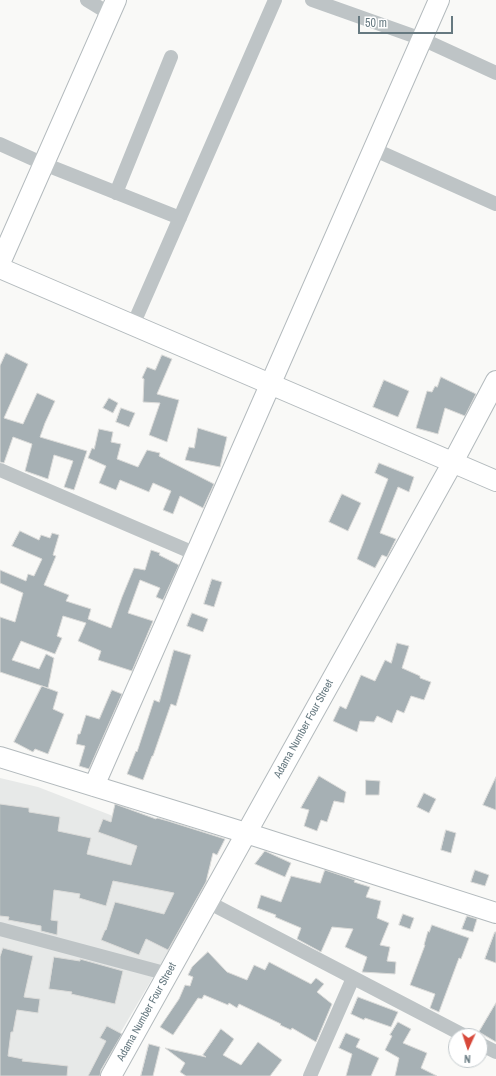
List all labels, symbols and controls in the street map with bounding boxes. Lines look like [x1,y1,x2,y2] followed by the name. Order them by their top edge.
[360,8,455,34] scale bar
[365,15,387,31] text: 50 m
[271,678,337,780] street label: Adama Number Four Street
[114,961,180,1063] street label: Adama Number Four Street
[448,1028,488,1068] north arrow
[464,1052,471,1066] text: N

